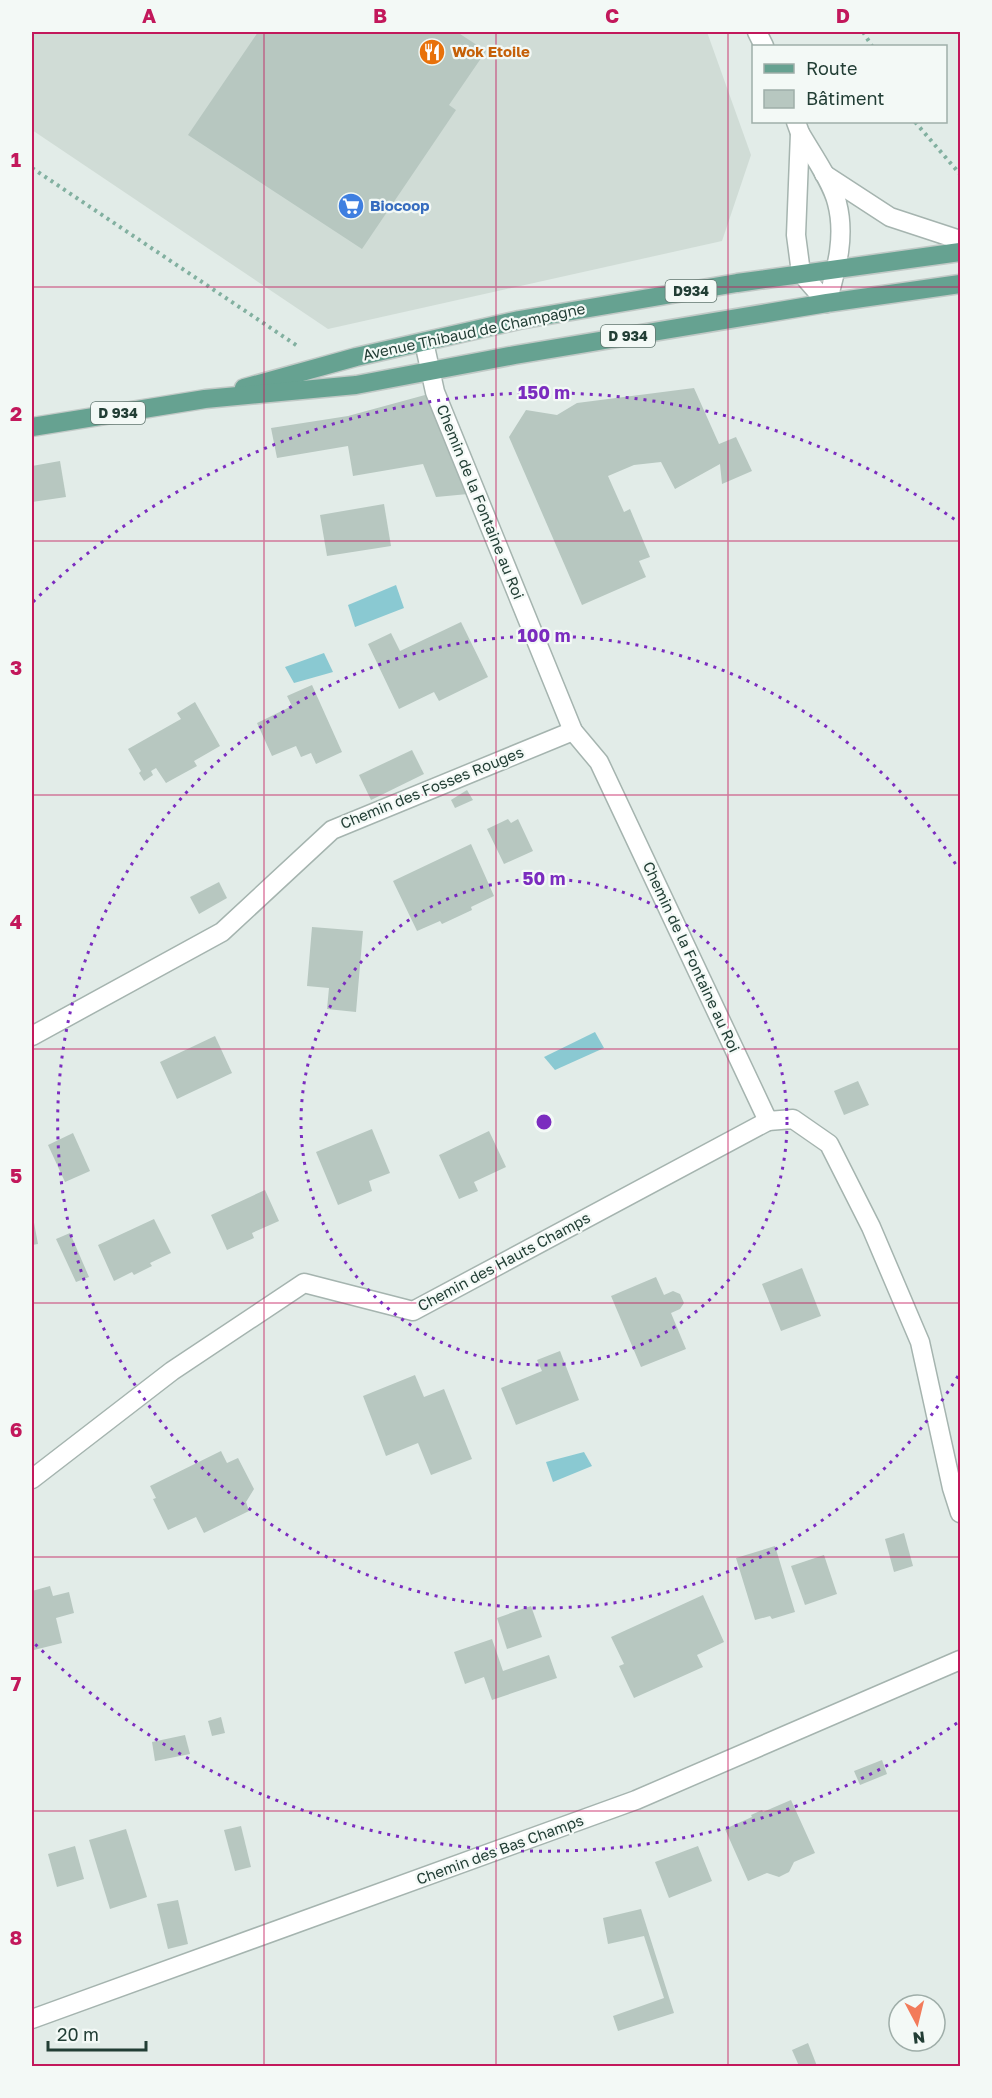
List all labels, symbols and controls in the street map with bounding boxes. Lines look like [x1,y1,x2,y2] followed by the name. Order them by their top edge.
[142,3,156,27] text: A
[373,3,387,27] text: B
[605,3,619,27] text: C
[836,3,850,27] text: D
[417,37,447,67] restaurant icon: Wok Etoile
[452,42,530,60] place label: Wok Etoile
[752,45,947,123] legend
[806,57,857,79] text: Route
[806,87,885,109] text: Bâtiment
[11,147,21,171] text: 1
[336,191,366,221] supermarket icon: Biocoop
[370,196,430,214] place label: Biocoop
[666,280,716,302] road number: D934
[361,299,587,363] street label: Avenue Thibaud de Champagne
[601,325,655,347] road number: D 934
[518,381,570,403] text: 150 m
[10,401,22,425] text: 2
[91,402,145,424] road number: D 934
[434,402,528,602] street label: Chemin de la Fontaine au Roi
[518,624,570,646] text: 100 m
[10,655,22,679] text: 3
[337,742,526,832] street label: Chemin des Fosses Rouges
[640,858,744,1055] street label: Chemin de la Fontaine au Roi
[523,867,565,889] text: 50 m
[10,909,22,933] text: 4
[534,1112,554,1132] centre of rings
[10,1163,22,1187] text: 5
[414,1208,593,1314] street label: Chemin des Hauts Champs
[10,1417,22,1441] text: 6
[11,1671,22,1695] text: 7
[414,1810,586,1888] street label: Chemin des Bas Champs
[10,1925,22,1949] text: 8
[887,1993,947,2053] north arrow
[48,2014,146,2052] scale bar
[57,2023,99,2045] text: 20 m
[912,2027,926,2049] text: N

